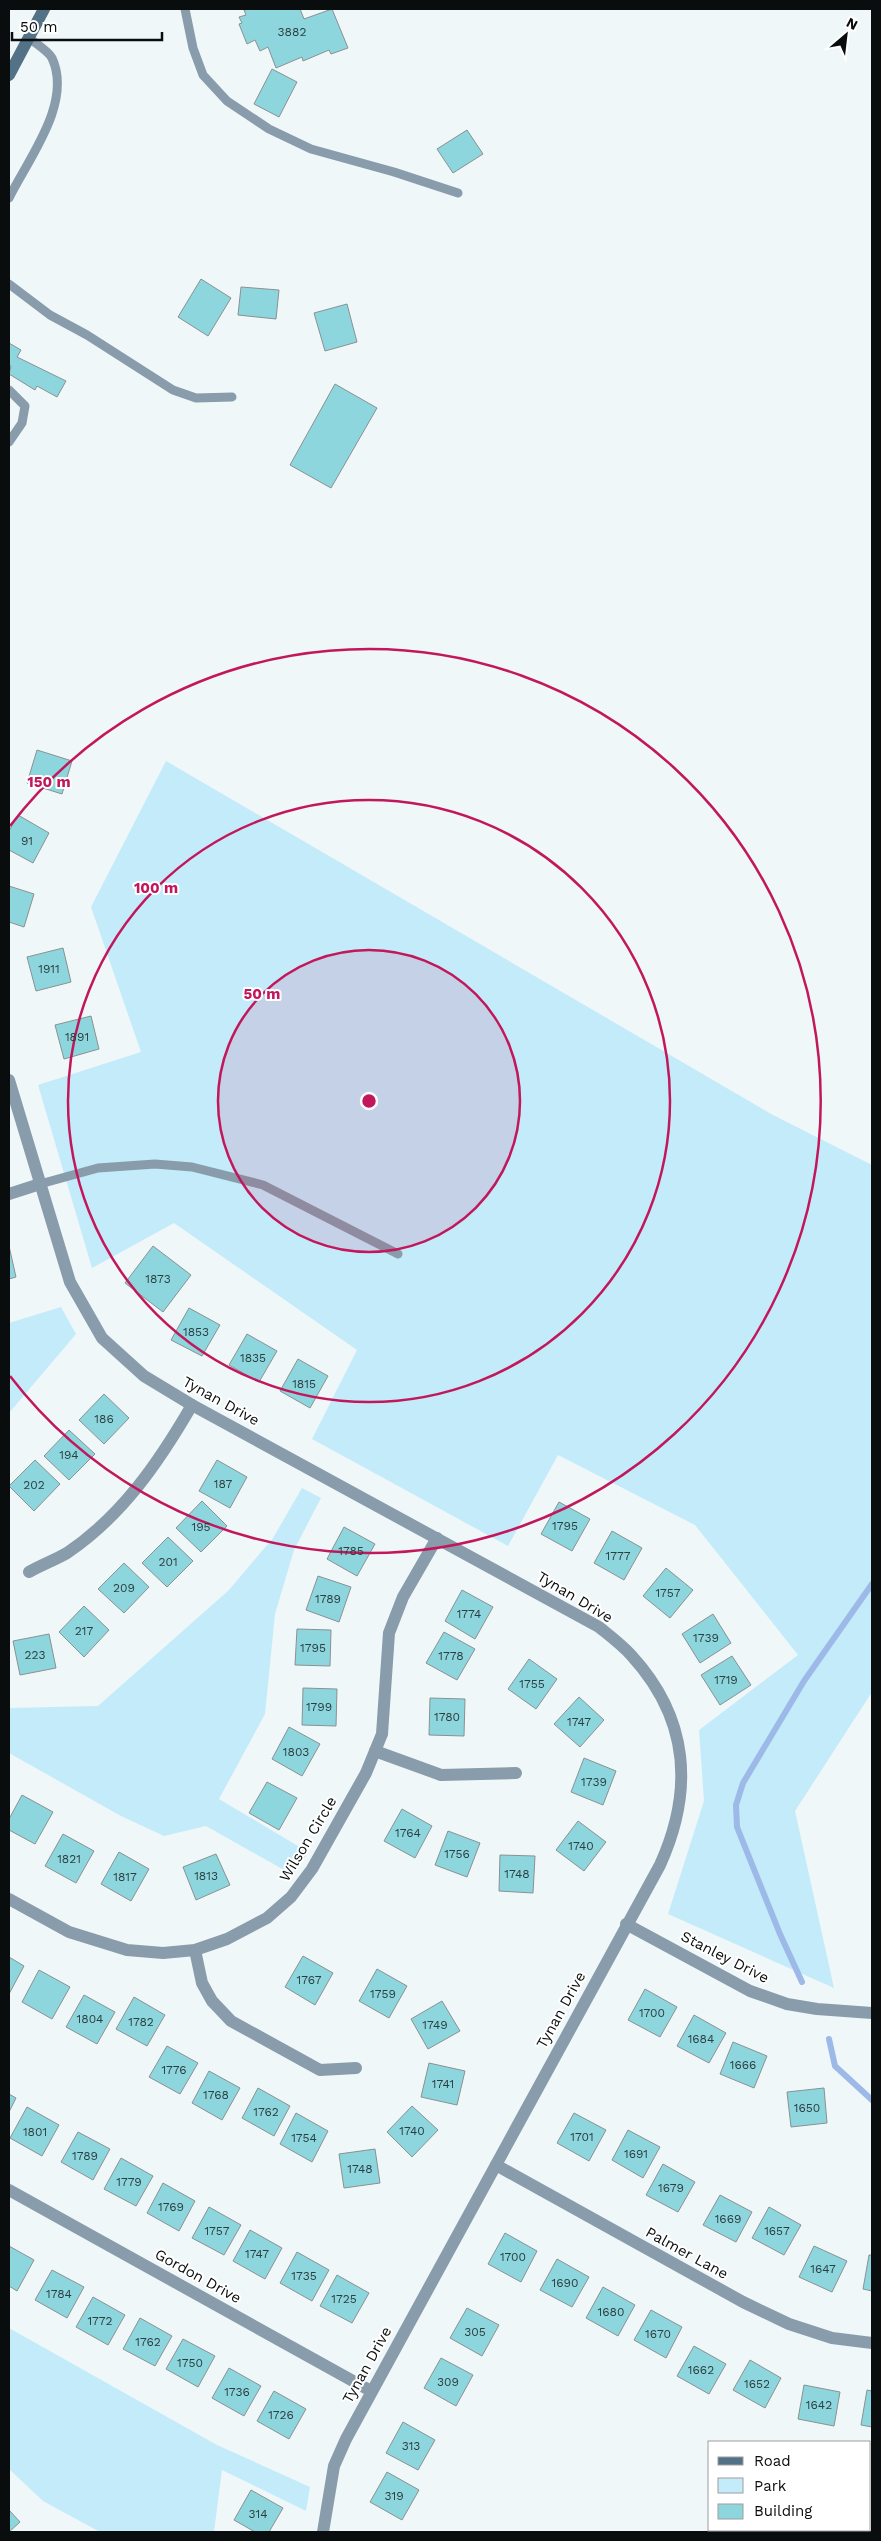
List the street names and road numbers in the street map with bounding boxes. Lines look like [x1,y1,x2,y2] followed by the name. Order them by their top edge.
[179,1373,263,1429] street label: Tynan Drive
[534,1567,616,1627] street label: Tynan Drive
[276,1793,340,1885] street label: Wilson Circle
[678,1927,772,1987] street label: Stanley Drive
[533,1968,589,2052] street label: Tynan Drive
[643,2223,731,2283] street label: Palmer Lane
[152,2245,244,2307] street label: Gordon Drive
[339,2323,395,2407] street label: Tynan Drive

